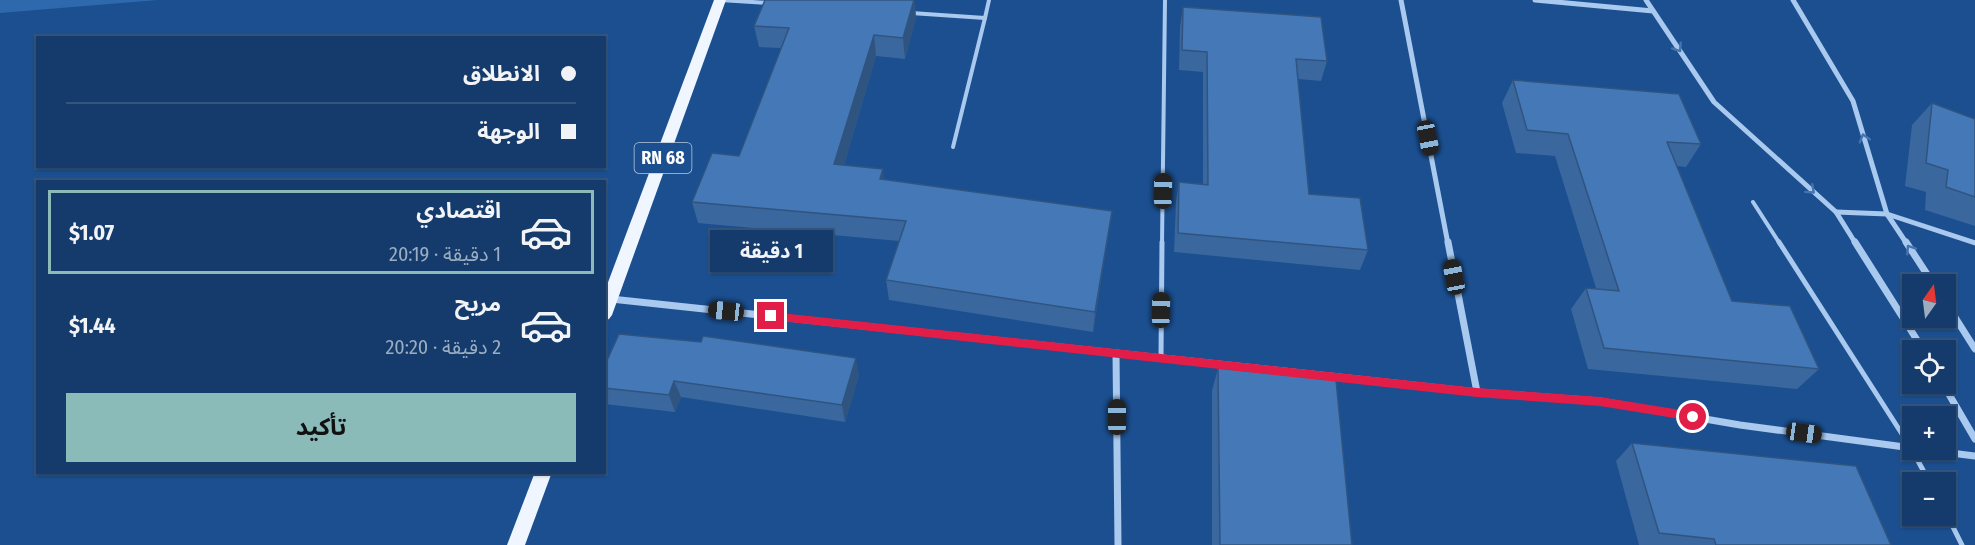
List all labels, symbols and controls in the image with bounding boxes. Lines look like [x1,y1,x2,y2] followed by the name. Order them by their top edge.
[1671,42,1682,53] one-way arrow
[463,60,540,87] text: الانطلاق
[477,118,540,145] text: الوجهة
[1416,119,1440,157] car
[1859,133,1871,144] one-way arrow
[634,143,692,173] road number: RN 68
[1154,173,1172,209] car
[1804,183,1815,194] one-way arrow
[416,197,501,224] text: اقتصادي
[519,205,573,259] icon: car
[69,219,114,246] text: $1.07
[710,229,832,271] callout: 1 دقيقة
[740,239,803,263] text: 1 دقيقة
[389,242,501,266] text: 1 دقيقة · 20:19
[1907,245,1918,256] one-way arrow
[1442,258,1466,296] car
[1902,274,1956,328] north arrow
[1902,274,1956,526] map controls
[455,290,501,317] text: مريح
[1152,292,1170,328] car
[519,298,573,352] icon: car
[707,300,745,322] car
[757,302,784,329] route end
[69,312,116,339] text: $1.44
[386,335,501,359] text: 2 دقيقة · 20:20
[1902,340,1956,394] button: locate
[66,393,576,462] button: تأكيد
[1108,399,1126,435] car
[1679,403,1706,430] route start
[1902,406,1956,460] button: +
[1785,422,1823,444] car
[1902,472,1956,526] button: −

